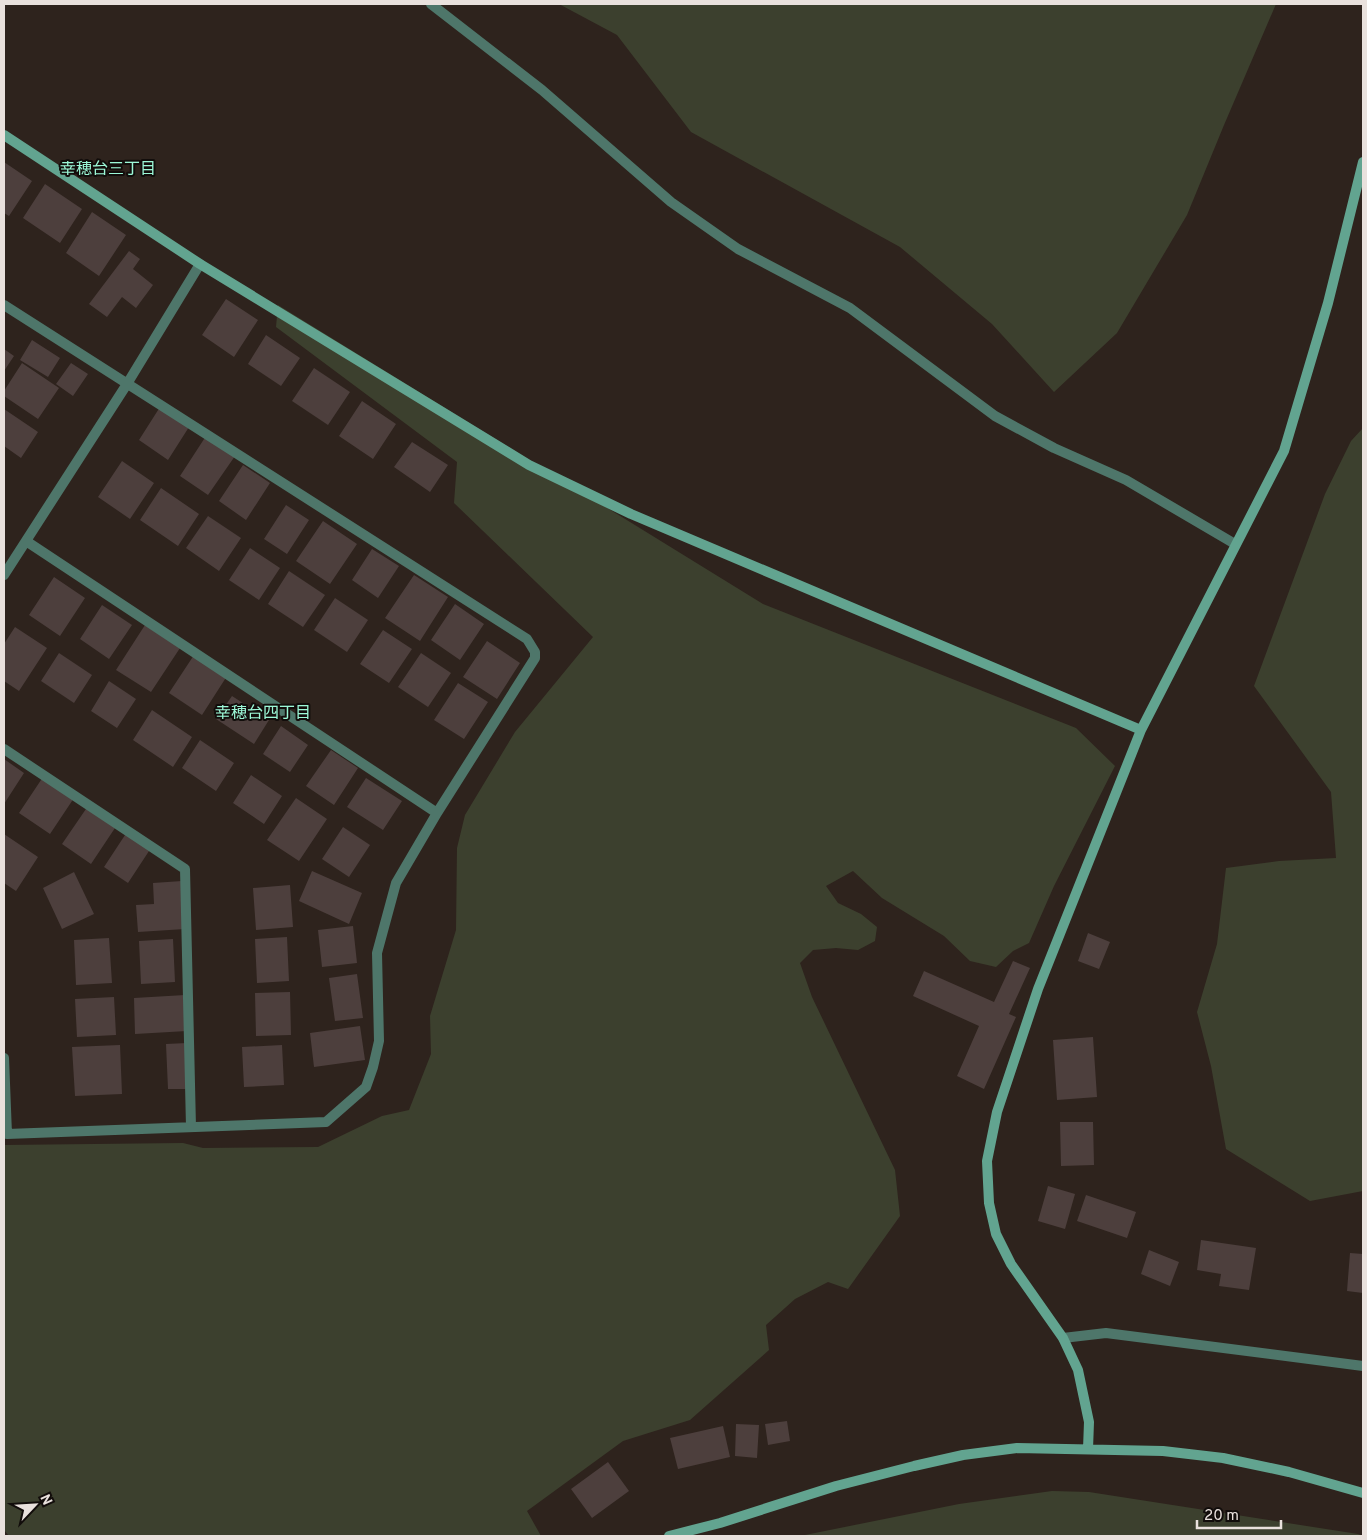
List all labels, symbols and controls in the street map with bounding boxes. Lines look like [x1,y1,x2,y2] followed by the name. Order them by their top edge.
[60,160,156,180] district label: 幸穂台三丁目
[215,704,311,724] district label: 幸穂台四丁目
[10,1480,60,1530] north arrow
[36,1492,55,1508] text: N
[1197,1498,1281,1530] scale bar
[1204,1507,1239,1526] text: 20 m

